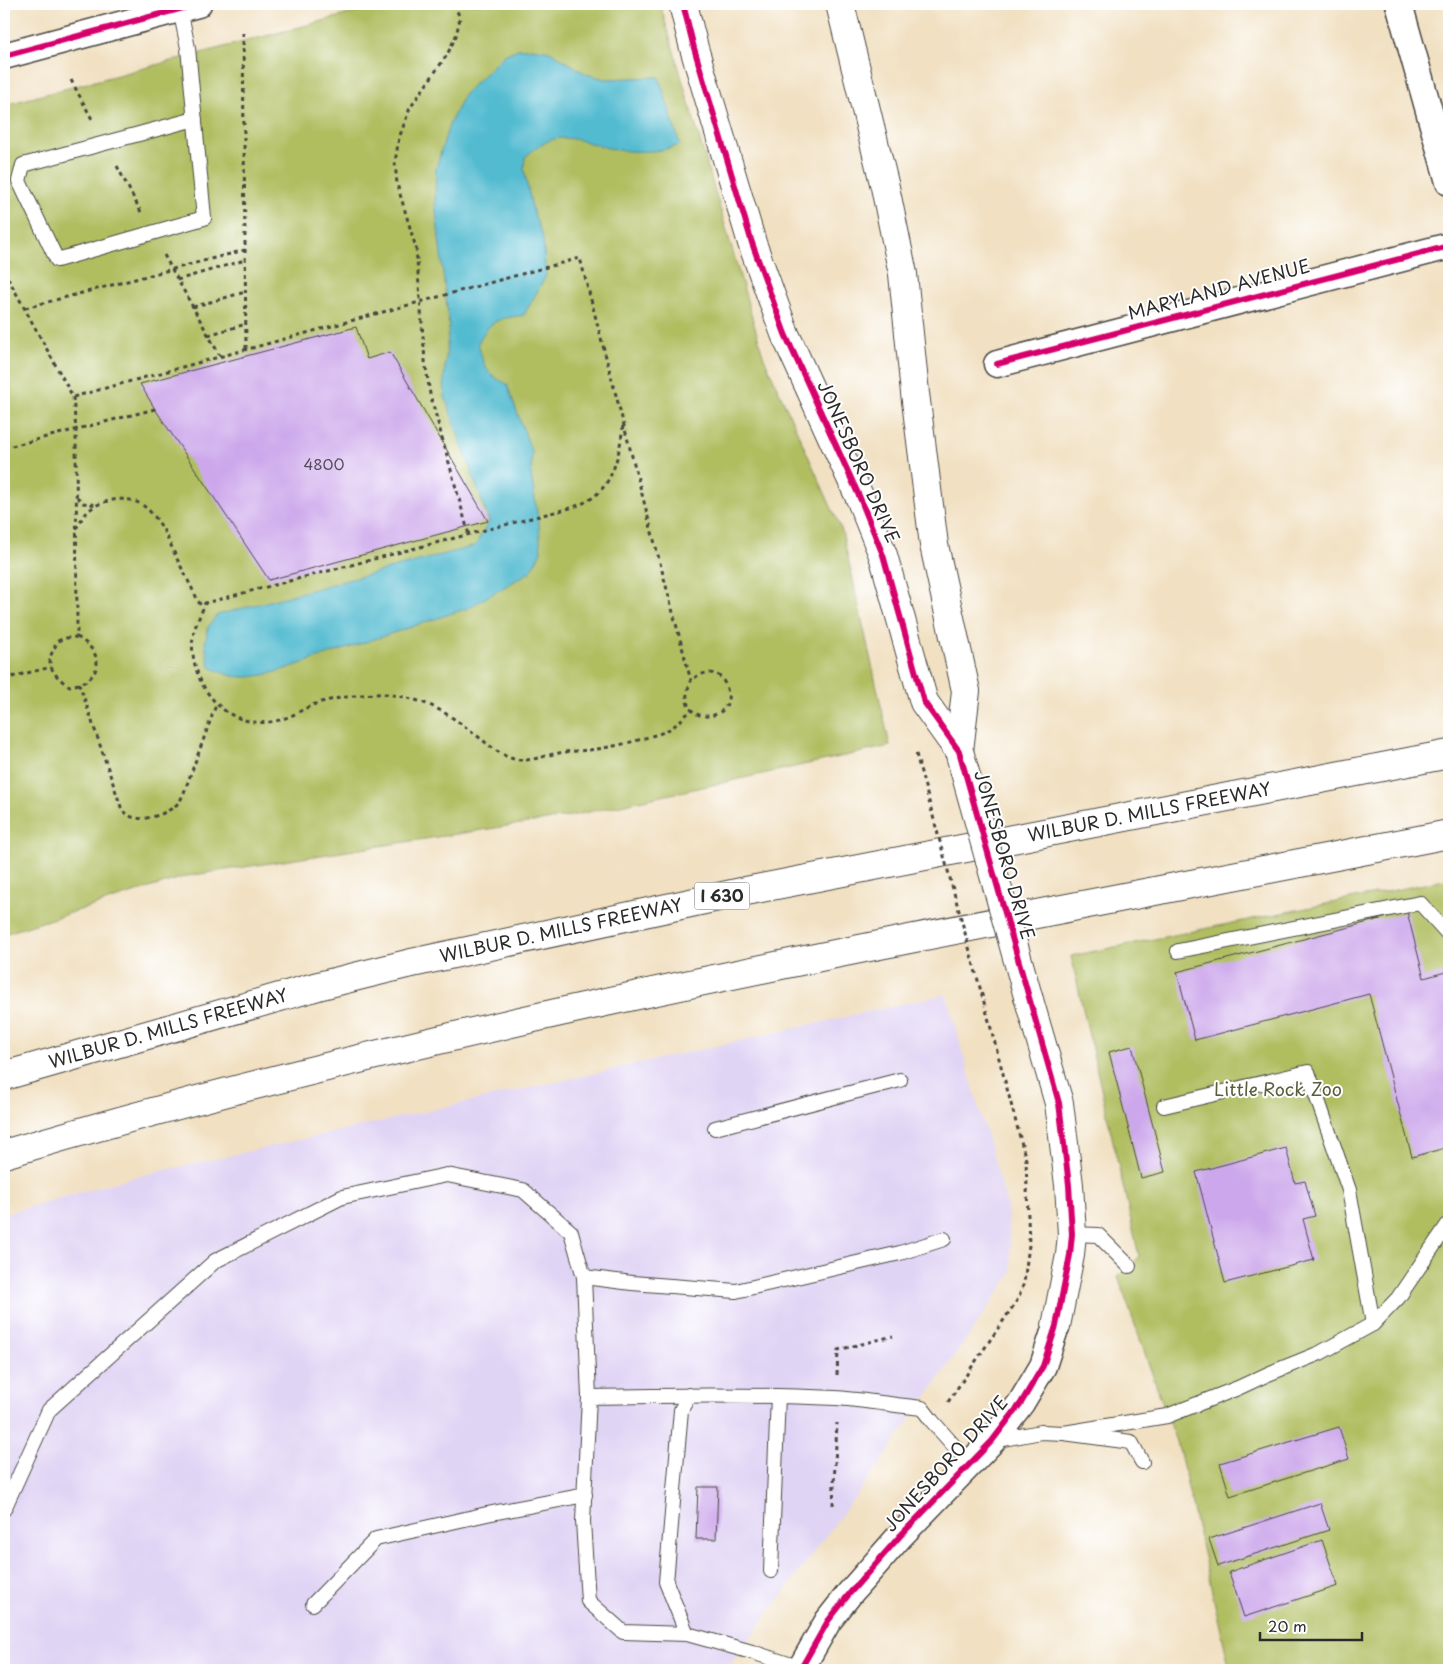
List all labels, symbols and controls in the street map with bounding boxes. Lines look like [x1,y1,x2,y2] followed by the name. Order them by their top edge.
[1125,251,1313,326] street label: MARYLAND AVENUE
[811,376,907,547] street label: JONESBORO DRIVE
[303,452,345,475] house number: 4800
[968,767,1043,942] street label: JONESBORO DRIVE
[1025,774,1273,848] street label: WILBUR D. MILLS FREEWAY
[694,882,750,909] road number: I 630
[437,890,685,969] street label: WILBUR D. MILLS FREEWAY
[45,980,291,1075] street label: WILBUR D. MILLS FREEWAY
[1214,1075,1342,1102] park label: Little Rock Zoo
[876,1389,1013,1537] street label: JONESBORO DRIVE
[1260,1609,1363,1641] scale bar
[1268,1614,1307,1637] text: 20 m

